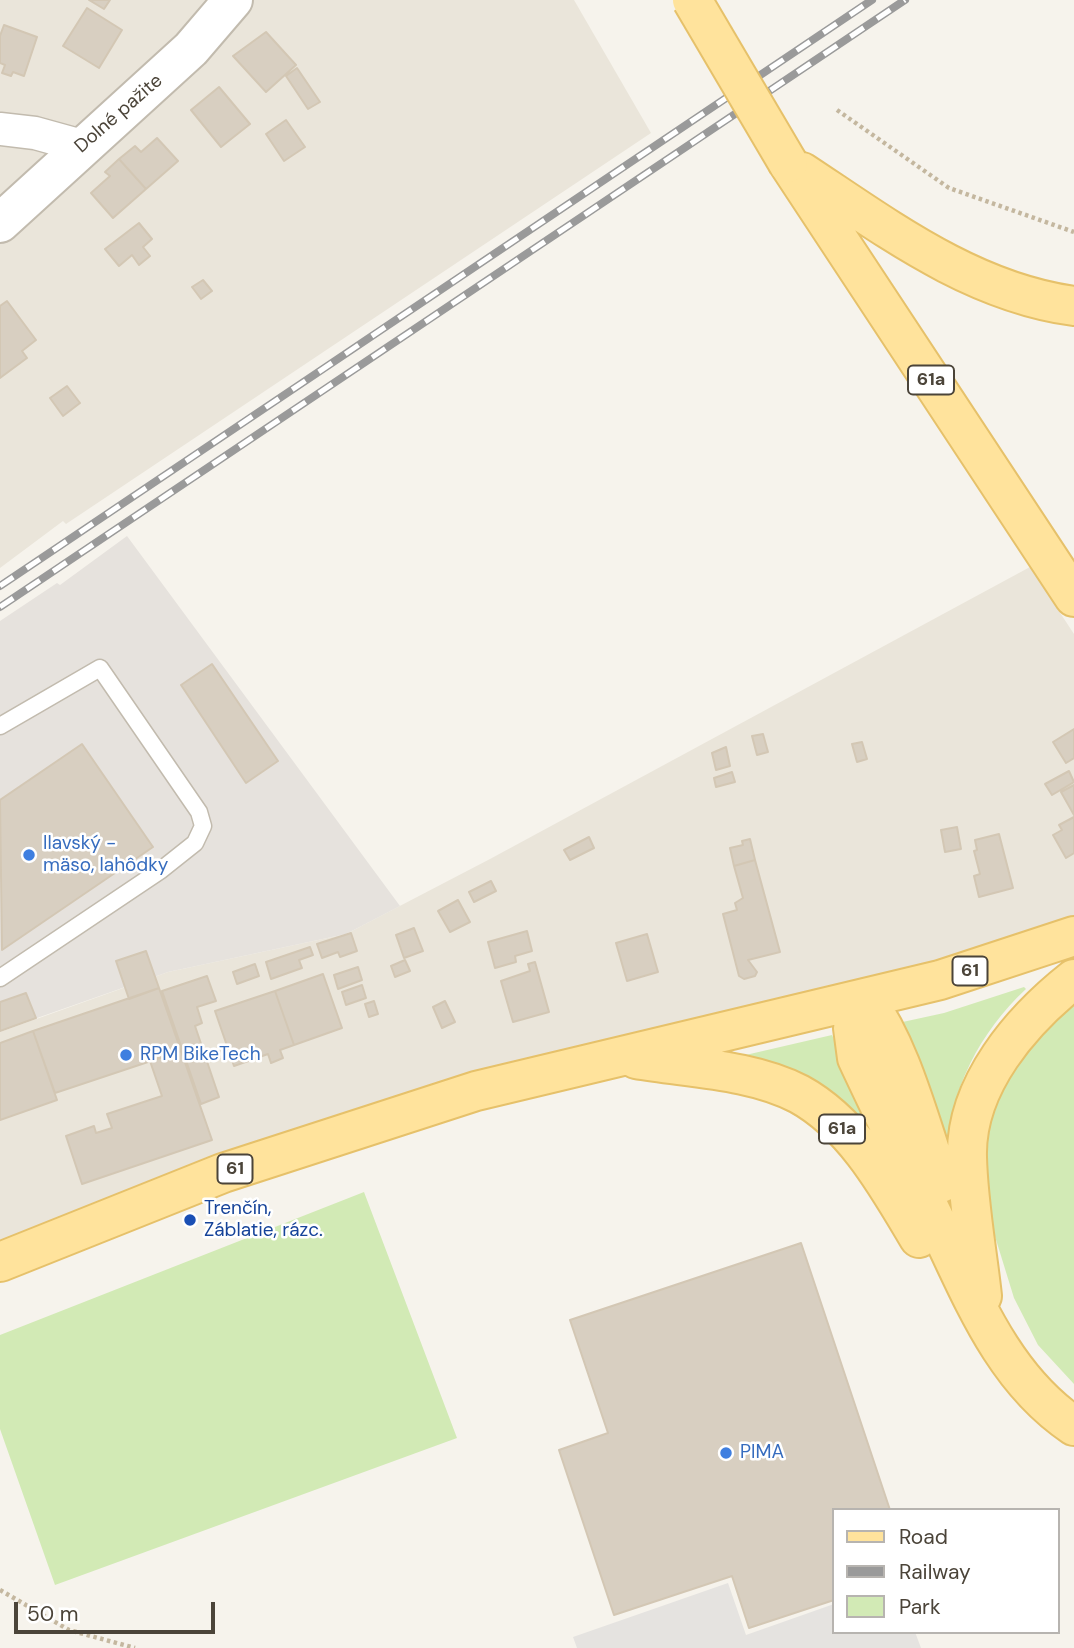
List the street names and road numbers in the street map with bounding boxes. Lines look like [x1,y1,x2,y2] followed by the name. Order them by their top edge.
[70,70,168,158] street label: Dolné pažite
[908,366,954,394] road number: 61a
[953,956,988,986] road number: 61
[819,1114,865,1144] road number: 61a
[218,1154,252,1184] road number: 61

